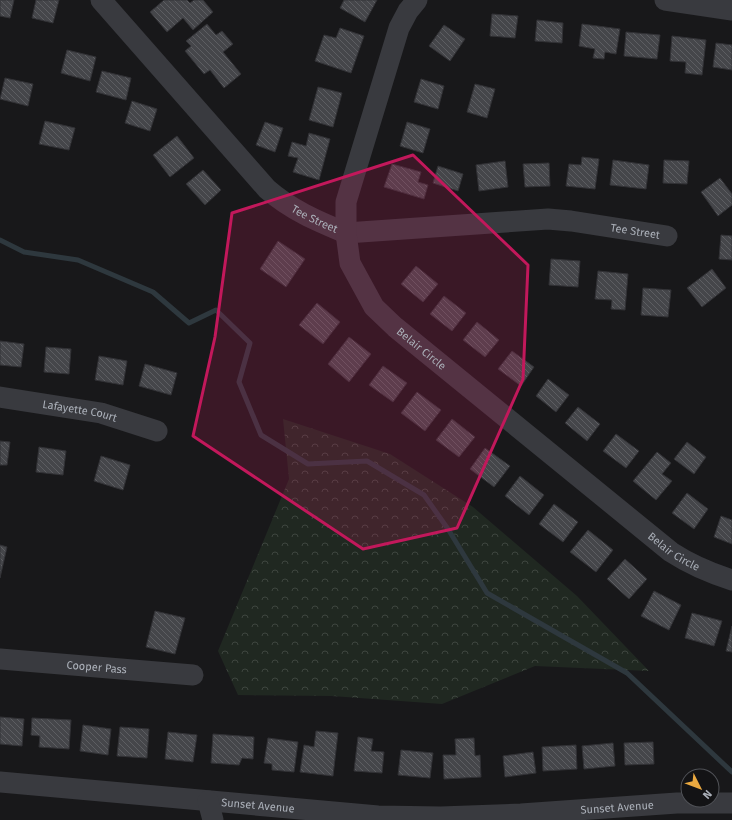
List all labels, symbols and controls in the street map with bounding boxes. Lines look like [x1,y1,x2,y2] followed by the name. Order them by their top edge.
[289,202,340,236] street label: Tee Street
[610,221,661,242] street label: Tee Street
[394,325,449,373] street label: Belair Circle
[41,398,119,425] street label: Lafayette Court
[645,530,702,574] street label: Belair Circle
[66,659,127,676] street label: Cooper Pass
[680,768,720,808] north arrow
[700,787,714,801] text: N
[221,796,295,815] street label: Sunset Avenue
[580,799,654,817] street label: Sunset Avenue

